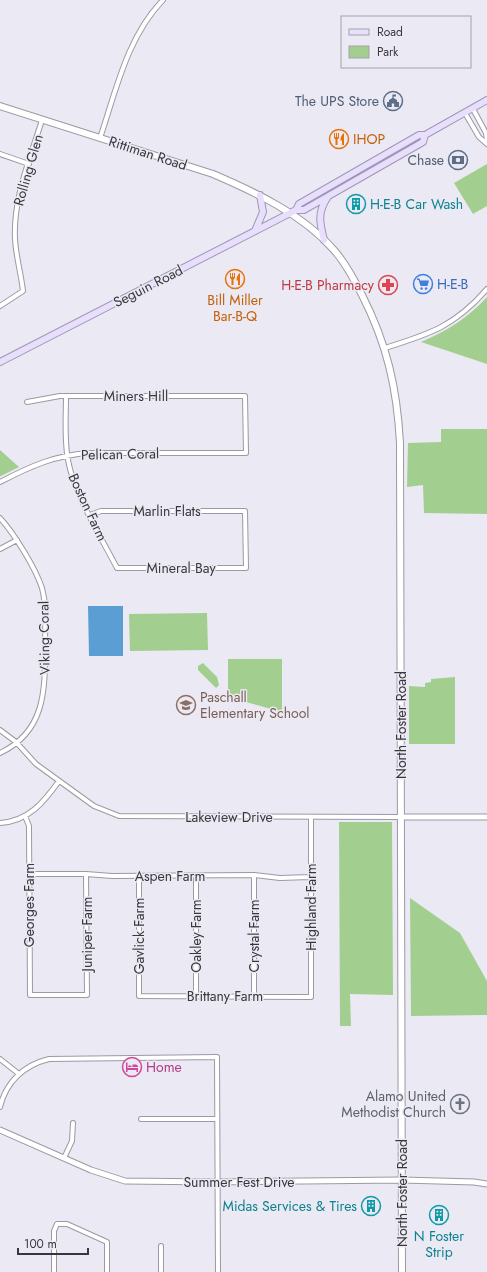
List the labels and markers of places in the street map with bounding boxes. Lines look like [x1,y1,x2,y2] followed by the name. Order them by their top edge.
[382,90,404,112] public building icon: The UPS Store
[295,91,379,111] place label: The UPS Store
[328,128,350,150] restaurant icon: IHOP
[353,129,385,149] place label: IHOP
[447,149,469,171] bank icon: Chase
[407,150,444,170] place label: Chase
[345,193,367,215] building icon: H-E-B Car Wash
[370,194,463,214] place label: H-E-B Car Wash
[224,268,246,290] restaurant icon: Bill Miller Bar-B-Q
[412,273,434,295] supermarket icon: H-E-B
[377,274,399,296] pharmacy icon: H-E-B Pharmacy
[437,274,469,294] place label: H-E-B
[281,275,375,295] place label: H-E-B Pharmacy
[207,290,263,326] place label: Bill Miller Bar-B-Q
[200,687,310,723] place label: Paschall Elementary School
[175,694,197,716] school or university icon: Paschall Elementary School
[121,1056,143,1078] hotel icon: Home
[146,1057,182,1077] place label: Home
[341,1086,446,1122] place label: Alamo United Methodist Church
[449,1093,471,1115] church icon: Alamo United Methodist Church
[360,1195,382,1217] building icon: Midas Services & Tires
[223,1196,357,1216] place label: Midas Services & Tires
[428,1204,450,1226] building icon: N Foster Strip
[414,1226,464,1262] place label: N Foster Strip

